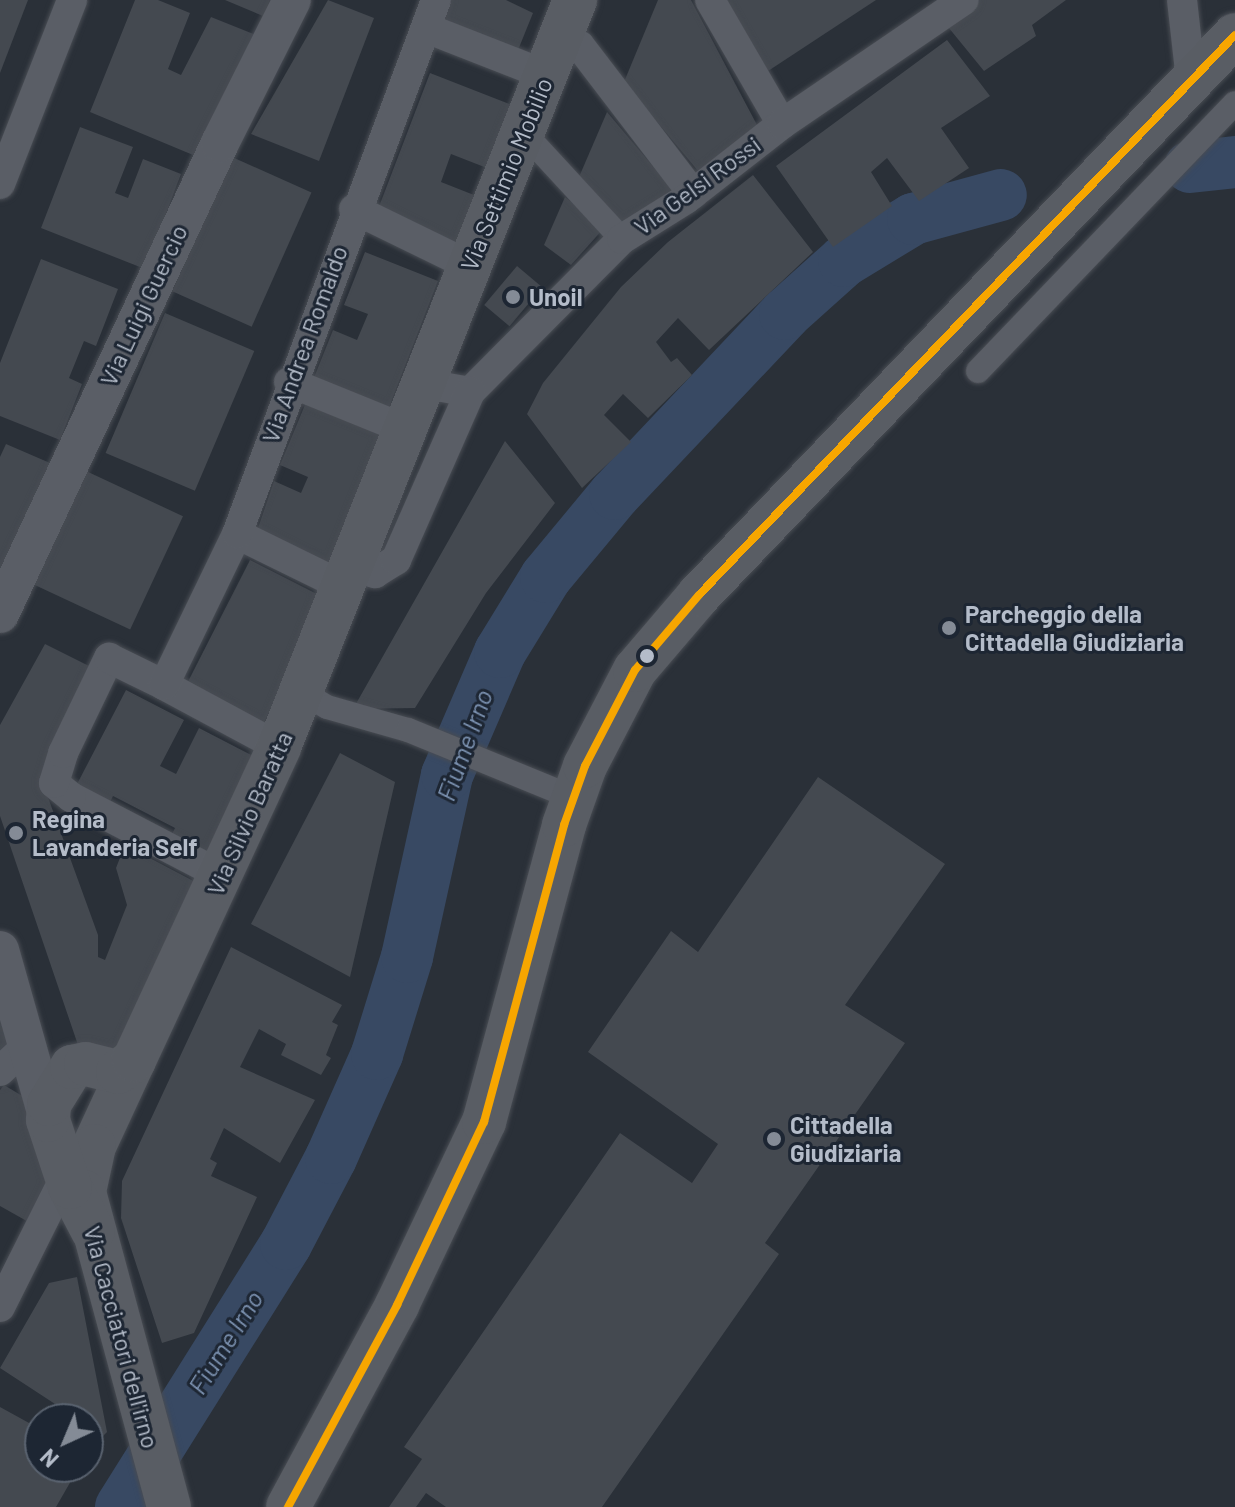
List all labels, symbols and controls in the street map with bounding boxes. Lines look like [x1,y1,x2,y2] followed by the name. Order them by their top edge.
[454,73,558,275] street label: Via Settimio Mobilio
[628,129,766,241] street label: Via Gelsi Rossi
[93,220,193,390] street label: Via Luigi Guercio
[255,242,353,446] street label: Via Andrea Romaldo
[529,283,582,311] place label: Unoil
[504,288,522,306] marker: Unoil
[965,600,1184,656] place label: Parcheggio della Cittadella Giudiziaria
[940,619,958,637] marker: Parcheggio della Cittadella Giudiziaria
[639,648,655,664] unlabelled marker
[429,685,499,805] water label: Fiume Irno
[200,727,298,899] street label: Via Silvio Baratta
[32,805,198,861] place label: Regina Lavanderia Self
[7,824,25,842] marker: Regina Lavanderia Self
[790,1111,901,1167] place label: Cittadella Giudiziaria
[765,1130,783,1148] marker: Cittadella Giudiziaria
[78,1223,166,1451] street label: Via Cacciatori dell'irno
[181,1284,269,1400] water label: Fiume Irno
[24,1403,104,1483] north arrow
[34,1444,63,1473] text: N

